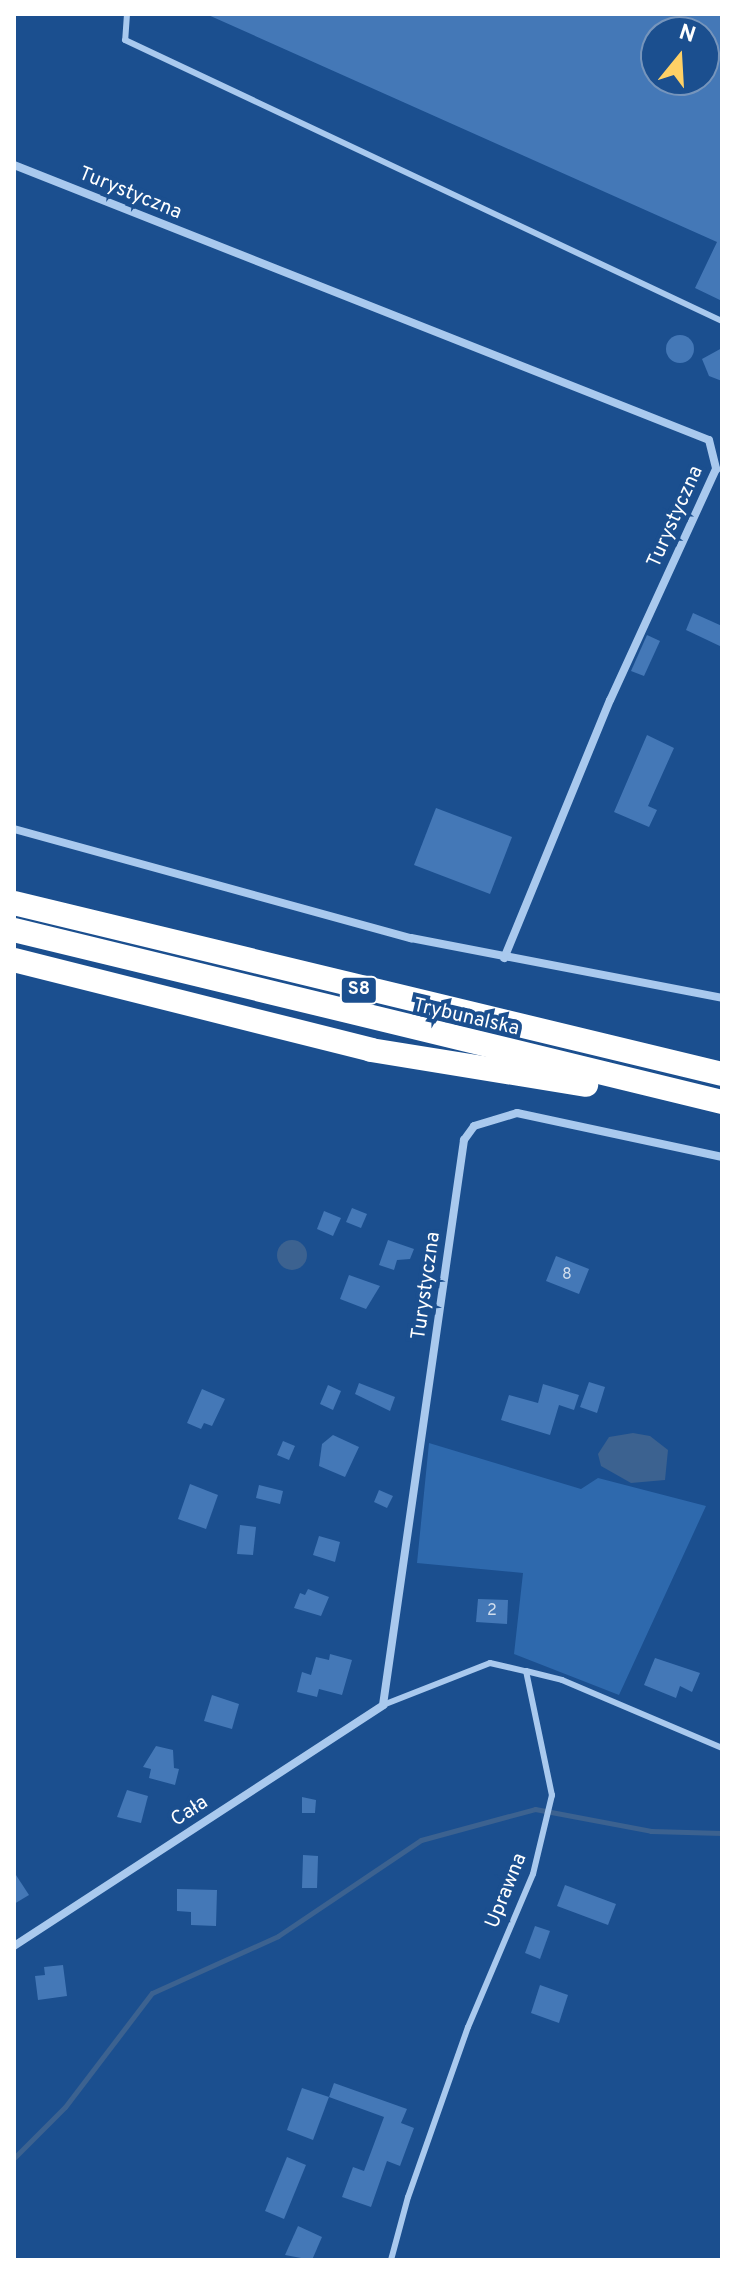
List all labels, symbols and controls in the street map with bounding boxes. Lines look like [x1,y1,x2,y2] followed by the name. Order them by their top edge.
[640,16,720,96] north arrow
[675,19,699,50] text: N
[75,162,185,226] street label: Turystyczna
[643,462,709,572] street label: Turystyczna
[339,976,379,1004] road number: S8
[411,994,521,1042] street label: Trybunalska
[408,1230,446,1342] street label: Turystyczna
[562,1265,572,1285] house number: 8
[487,1601,497,1621] house number: 2
[167,1791,213,1833] street label: Cała
[481,1850,533,1932] street label: Uprawna

